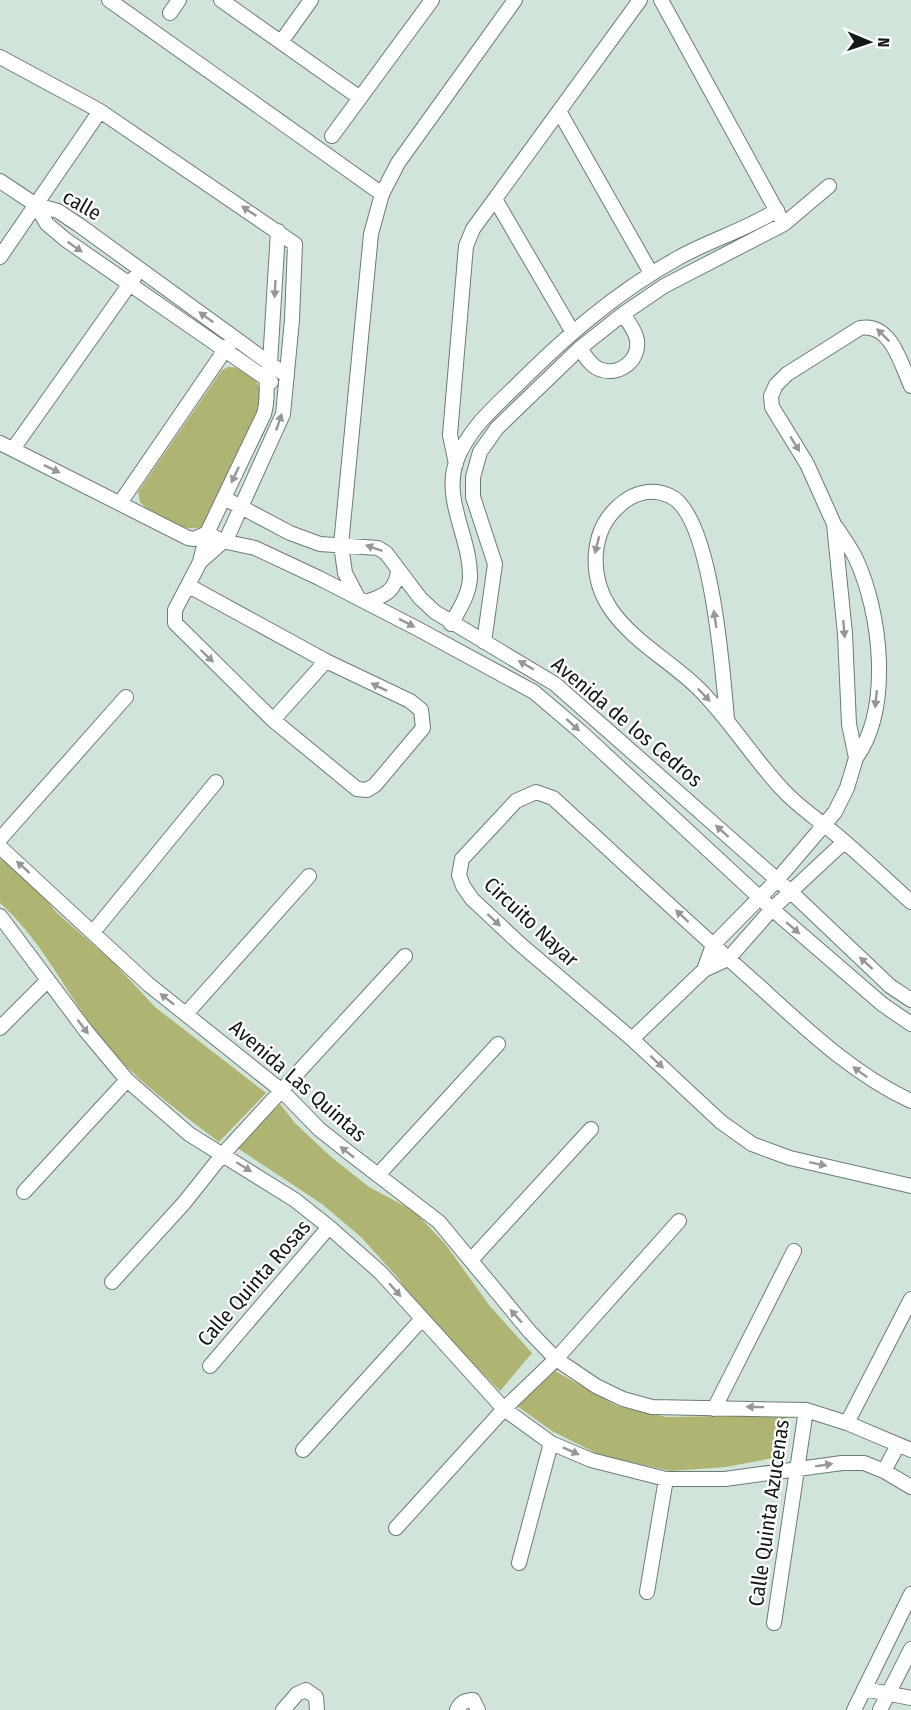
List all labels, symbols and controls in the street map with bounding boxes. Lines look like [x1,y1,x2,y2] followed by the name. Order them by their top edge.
[839,12,899,72] north arrow
[874,37,893,48] text: N
[58,184,106,226] street label: calle
[241,206,257,217] one-way arrow
[67,241,83,253] one-way arrow
[270,280,279,299] one-way arrow
[198,311,214,323] one-way arrow
[876,328,890,343] one-way arrow
[275,413,285,431] one-way arrow
[790,435,801,452] one-way arrow
[44,464,61,473] one-way arrow
[230,467,239,484] one-way arrow
[592,535,602,554] one-way arrow
[365,543,383,553] one-way arrow
[710,609,719,628] one-way arrow
[399,618,416,628] one-way arrow
[839,620,849,639] one-way arrow
[199,649,214,663] one-way arrow
[546,651,708,793] street label: Avenida de los Cedros
[518,659,534,670] one-way arrow
[370,682,388,692] one-way arrow
[697,687,711,701] one-way arrow
[872,689,881,708] one-way arrow
[565,718,580,732] one-way arrow
[715,825,730,838] one-way arrow
[16,861,31,874] one-way arrow
[478,872,584,973] street label: Circuito Nayar
[675,910,689,924] one-way arrow
[486,913,501,926] one-way arrow
[785,921,801,934] one-way arrow
[858,956,873,970] one-way arrow
[159,992,175,1005] one-way arrow
[224,1014,372,1148] street label: Avenida Las Quintas
[76,1019,89,1035] one-way arrow
[649,1055,664,1069] one-way arrow
[853,1066,869,1078] one-way arrow
[340,1146,355,1158] one-way arrow
[809,1160,828,1169] one-way arrow
[236,1162,252,1173] one-way arrow
[192,1214,316,1352] street label: Calle Quinta Rosas
[388,1282,401,1297] one-way arrow
[510,1309,523,1324] one-way arrow
[746,1403,765,1412] one-way arrow
[743,1418,795,1608] street label: Calle Quinta Azucenas
[563,1447,580,1456] one-way arrow
[815,1461,834,1470] one-way arrow

